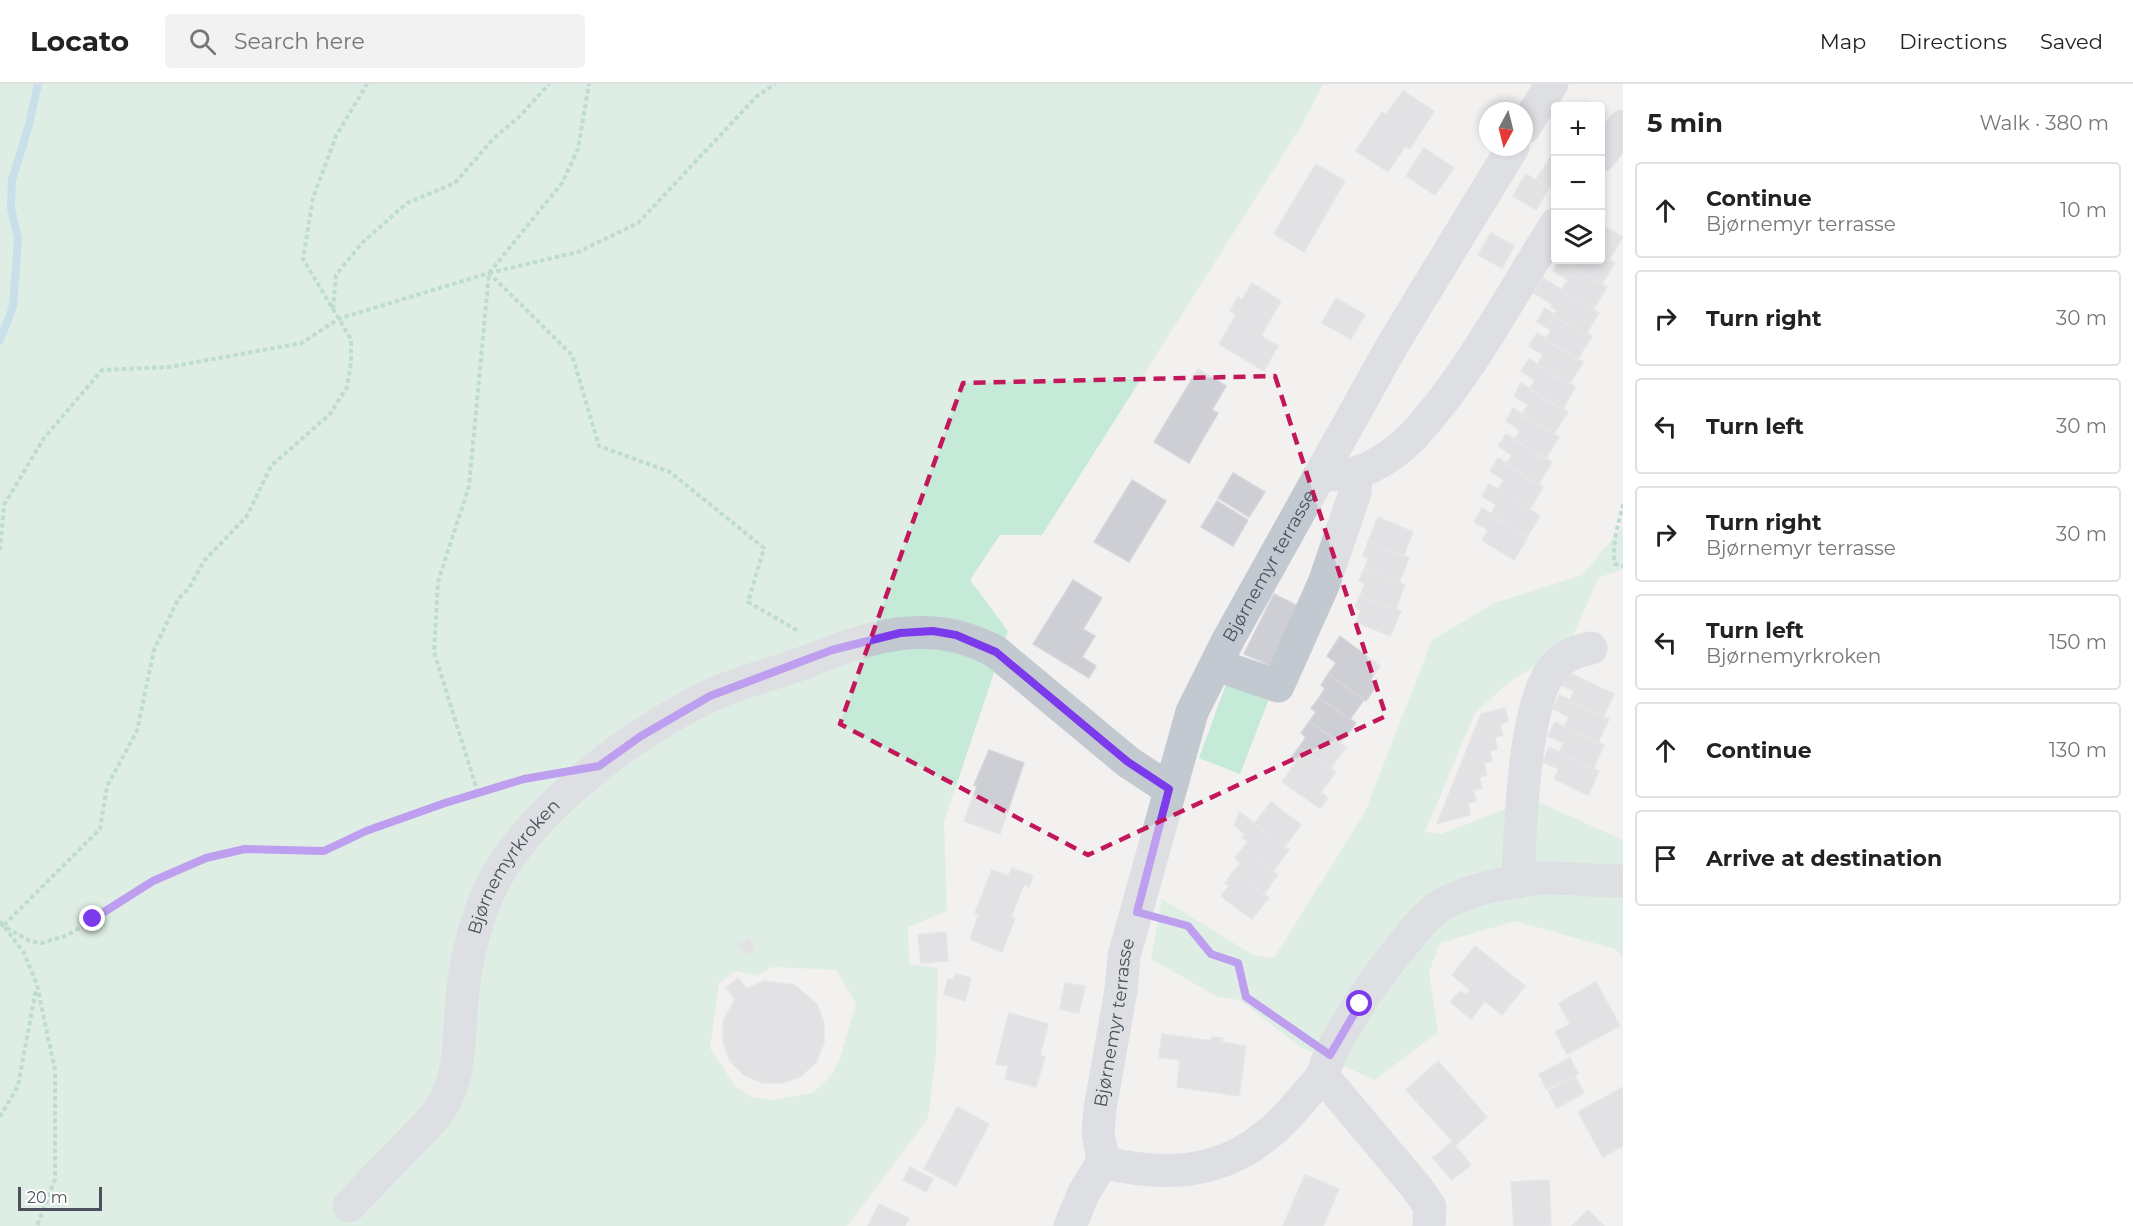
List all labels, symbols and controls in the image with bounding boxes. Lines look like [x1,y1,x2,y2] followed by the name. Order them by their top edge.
[165,14,585,68] search box
[30,24,129,58] text: Locato
[186,25,219,58] icon: search
[234,28,365,55] text: Search here
[1820,29,1866,54] text: Map
[1899,29,2007,54] text: Directions
[2040,29,2103,54] text: Saved
[1479,102,1533,156] north arrow
[1551,102,1605,264] map controls
[1551,102,1605,156] button: +
[1647,107,1723,139] text: 5 min
[1979,111,2109,135] text: Walk · 380 m
[1551,156,1605,210] button: −
[1706,185,1812,212] text: Continue
[1649,194,1682,227] icon: ahead
[2060,198,2107,222] text: 10 m
[1551,210,1605,264] button: layers
[1706,212,1896,236] text: Bjørnemyr terrasse
[1649,302,1682,335] icon: right
[1706,305,1821,332] text: Turn right
[2056,306,2107,330] text: 30 m
[1649,410,1682,443] icon: left
[1706,413,1804,440] text: Turn left
[2056,414,2107,438] text: 30 m
[1218,486,1321,646] street label: Bjørnemyr terrasse
[1706,509,1821,536] text: Turn right
[1649,518,1682,551] icon: right
[2056,522,2107,546] text: 30 m
[1706,536,1896,560] text: Bjørnemyr terrasse
[1706,617,1804,644] text: Turn left
[1649,626,1682,659] icon: left
[2049,630,2107,654] text: 150 m
[1706,644,1881,668] text: Bjørnemyrkroken
[1649,734,1682,767] icon: ahead
[1706,737,1812,764] text: Continue
[2049,738,2107,762] text: 130 m
[463,794,565,937] street label: Bjørnemyrkroken
[1649,842,1682,875] icon: arrive
[1706,845,1942,872] text: Arrive at destination
[79,905,105,931] route end
[1090,936,1139,1109] street label: Bjørnemyr terrasse
[1346,990,1372,1016] route start
[18,1184,102,1212] scale bar
[27,1188,68,1207] text: 20 m

